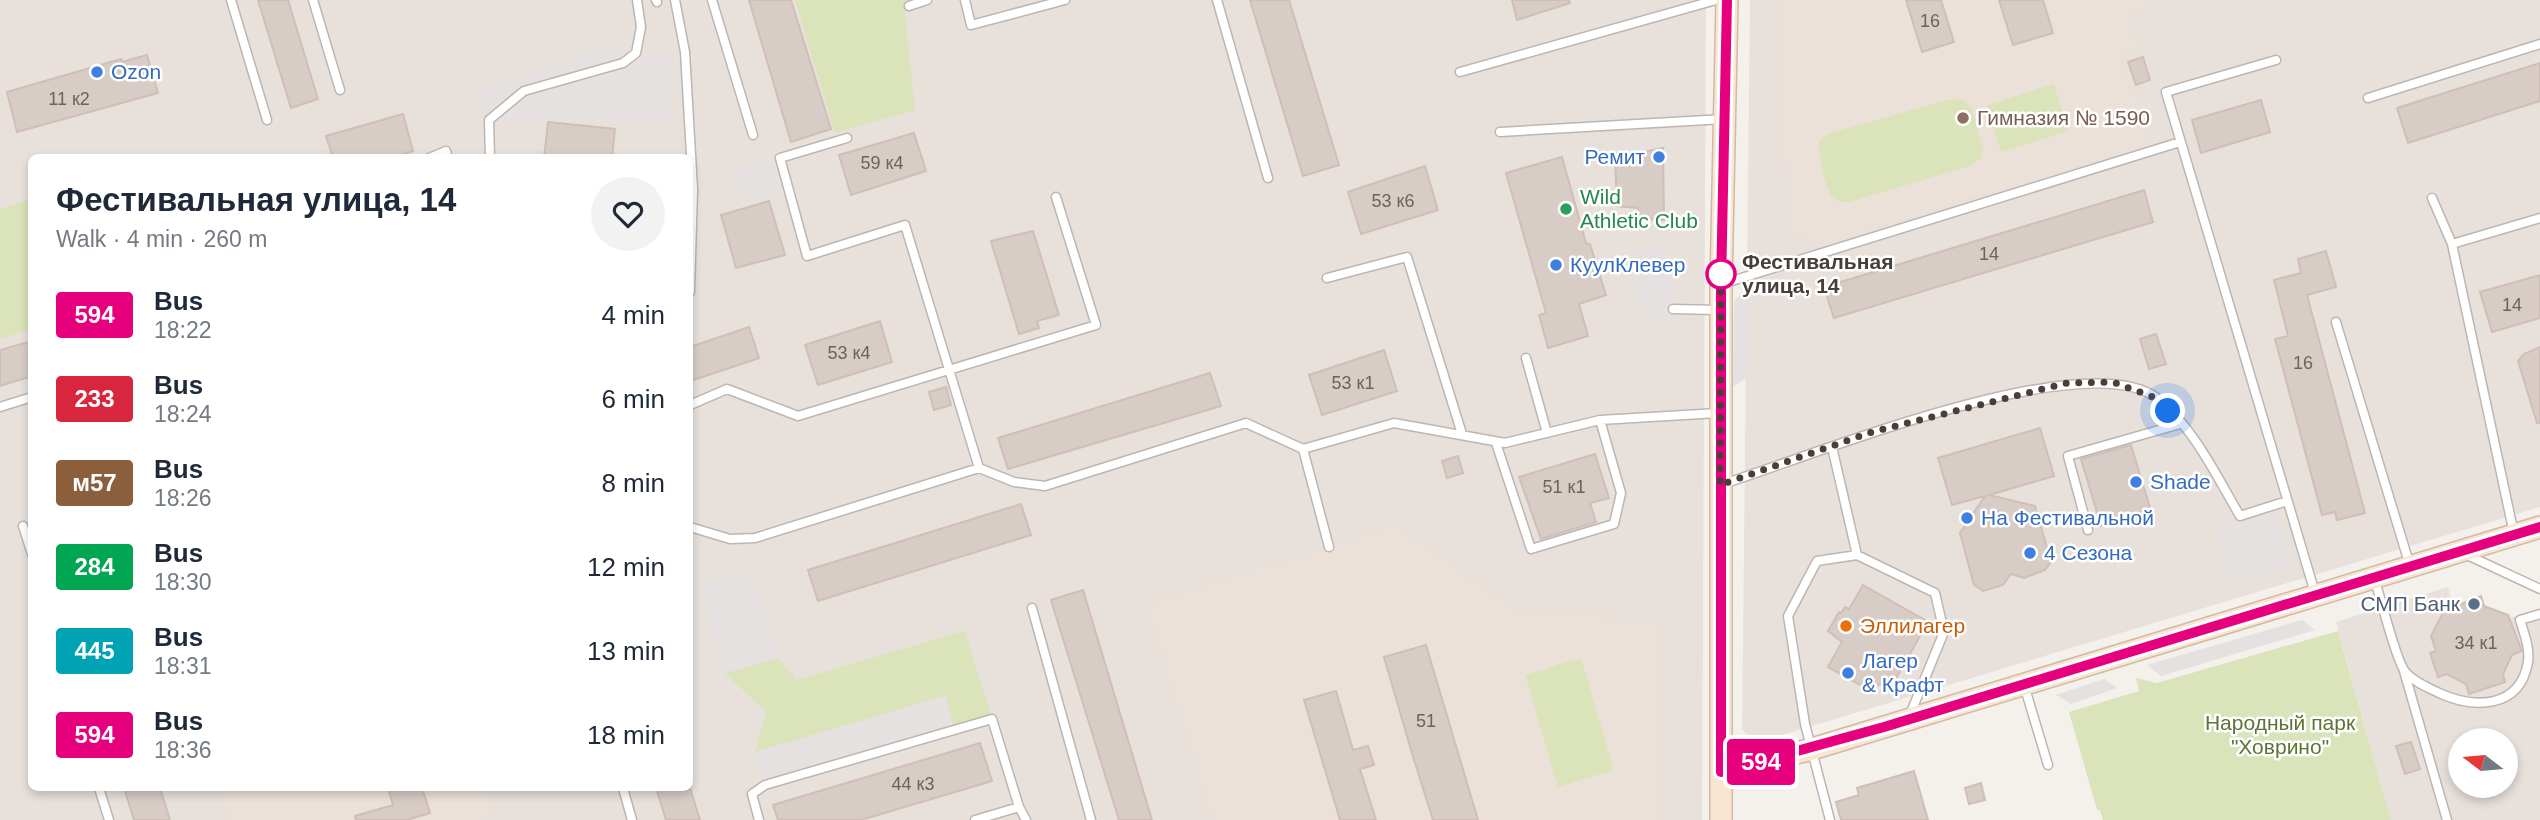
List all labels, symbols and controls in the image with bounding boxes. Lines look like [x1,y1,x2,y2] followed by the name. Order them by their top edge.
[1920,11,1940,31] house number: 16
[111,60,161,83] place label: Ozon
[89,64,105,80] marker: Ozon
[48,89,90,109] house number: 11 к2
[1977,106,2150,129] place label: Гимназия № 1590
[1955,110,1971,126] marker: Гимназия № 1590
[1584,145,1645,168] place label: Ремит
[1651,149,1667,165] marker: Ремит
[861,153,903,173] house number: 59 к4
[591,177,665,251] button: heart
[56,181,456,218] text: Фестивальная улица, 14
[1580,185,1698,232] place label: Wild Athletic Club
[1372,191,1414,211] house number: 53 к6
[1558,201,1574,217] marker: Wild Athletic Club
[56,226,267,252] text: Walk · 4 min · 260 m
[1979,244,1999,264] house number: 14
[1742,250,1893,297] place label: Фестивальная улица, 14
[1570,253,1685,276] place label: КуулКлевер
[1548,257,1564,273] marker: КуулКлевер
[1706,259,1736,289] marker: Фестивальная улица, 14
[154,286,203,316] text: Bus
[2502,295,2522,315] house number: 14
[601,300,665,330] text: 4 min
[74,301,115,328] text: 594
[154,317,212,343] text: 18:22
[828,343,870,363] house number: 53 к4
[2293,353,2313,373] house number: 16
[154,370,203,400] text: Bus
[1332,373,1374,393] house number: 53 к1
[601,384,665,414] text: 6 min
[74,385,115,412] text: 233
[2150,393,2185,428] your location
[154,401,212,427] text: 18:24
[154,454,203,484] text: Bus
[601,468,665,498] text: 8 min
[72,469,117,496] text: м57
[2150,470,2211,493] place label: Shade
[2128,474,2144,490] marker: Shade
[1543,477,1585,497] house number: 51 к1
[154,485,212,511] text: 18:26
[1981,506,2154,529] place label: На Фестивальной
[1959,510,1975,526] marker: На Фестивальной
[154,538,203,568] text: Bus
[2044,541,2133,564] place label: 4 Сезона
[2022,545,2038,561] marker: 4 Сезона
[587,552,665,582] text: 12 min
[74,553,115,580] text: 284
[154,569,212,595] text: 18:30
[2360,592,2461,615] place label: СМП Банк
[2466,596,2482,612] marker: СМП Банк
[1860,614,1965,637] place label: Эллилагер
[1838,618,1854,634] marker: Эллилагер
[154,622,203,652] text: Bus
[2455,633,2497,653] house number: 34 к1
[587,636,665,666] text: 13 min
[74,637,115,664] text: 445
[1862,649,1944,696] place label: Лагер & Крафт
[154,653,212,679] text: 18:31
[1840,665,1856,681] marker: Лагер & Крафт
[154,706,203,736] text: Bus
[1416,711,1436,731] house number: 51
[2205,711,2356,758] park label: Народный парк "Ховрино"
[587,720,665,750] text: 18 min
[74,721,115,748] text: 594
[2448,728,2518,798] north arrow
[2448,728,2518,798] map controls
[154,737,212,763] text: 18:36
[1721,739,1801,785] line badge: 594
[1741,748,1781,775] text: 594
[892,774,934,794] house number: 44 к3

